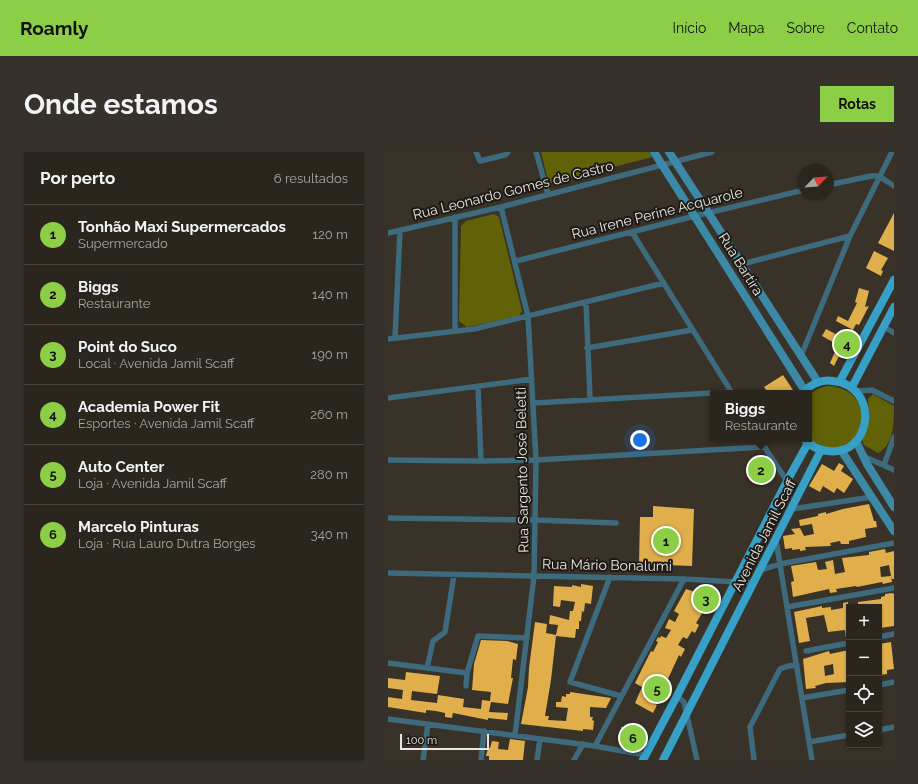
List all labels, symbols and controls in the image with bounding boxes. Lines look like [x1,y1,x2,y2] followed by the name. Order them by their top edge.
[20,17,88,39] text: Roamly
[673,20,706,36] text: Início
[728,20,764,36] text: Mapa
[786,20,825,36] text: Sobre
[847,20,898,36] text: Contato
[820,86,894,122] button: Rotas
[24,88,218,121] text: Onde estamos
[411,157,615,223] street label: Rua Leonardo Gomes de Castro
[798,164,834,200] north arrow
[40,168,115,188] text: Por perto
[274,171,348,186] text: 6 resultados
[570,184,744,242] street label: Rua Irene Perine Acquarole
[78,218,286,236] text: Tonhão Maxi Supermercados
[50,227,56,242] text: 1
[312,227,348,242] text: 120 m
[715,230,767,298] street label: Rua Bartira
[78,236,168,251] text: Supermercado
[78,278,118,296] text: Biggs
[49,287,57,302] text: 2
[312,287,348,302] text: 140 m
[78,296,150,311] text: Restaurante
[834,329,860,359] pin: 4
[78,338,177,356] text: Point do Suco
[49,347,57,362] text: 3
[312,347,348,362] text: 190 m
[78,356,235,371] text: Local · Avenida Jamil Scaff
[513,387,531,553] street label: Rua Sargento José Beletti
[710,390,812,442] popup
[78,398,220,416] text: Academia Power Fit
[725,400,765,418] text: Biggs
[49,407,57,422] text: 4
[310,407,348,422] text: 260 m
[78,416,255,431] text: Esportes · Avenida Jamil Scaff
[725,418,797,433] text: Restaurante
[630,430,650,450] your location
[748,455,774,485] pin: 2
[78,458,164,476] text: Auto Center
[49,467,57,482] text: 5
[310,467,348,482] text: 280 m
[729,475,800,594] street label: Avenida Jamil Scaff
[78,476,227,491] text: Loja · Avenida Jamil Scaff
[78,518,199,536] text: Marcelo Pinturas
[653,526,679,556] pin: 1
[49,527,57,542] text: 6
[311,527,348,542] text: 340 m
[78,536,256,551] text: Loja · Rua Lauro Dutra Borges
[542,556,672,574] street label: Rua Mário Bonalumi
[693,584,719,614] pin: 3
[846,604,882,748] map controls
[846,604,882,640] button: +
[846,640,882,676] button: −
[644,674,670,704] pin: 5
[846,676,882,712] button: locate
[846,712,882,748] button: layers
[620,723,646,753] pin: 6
[400,732,489,751] scale bar
[406,734,437,747] text: 100 m

